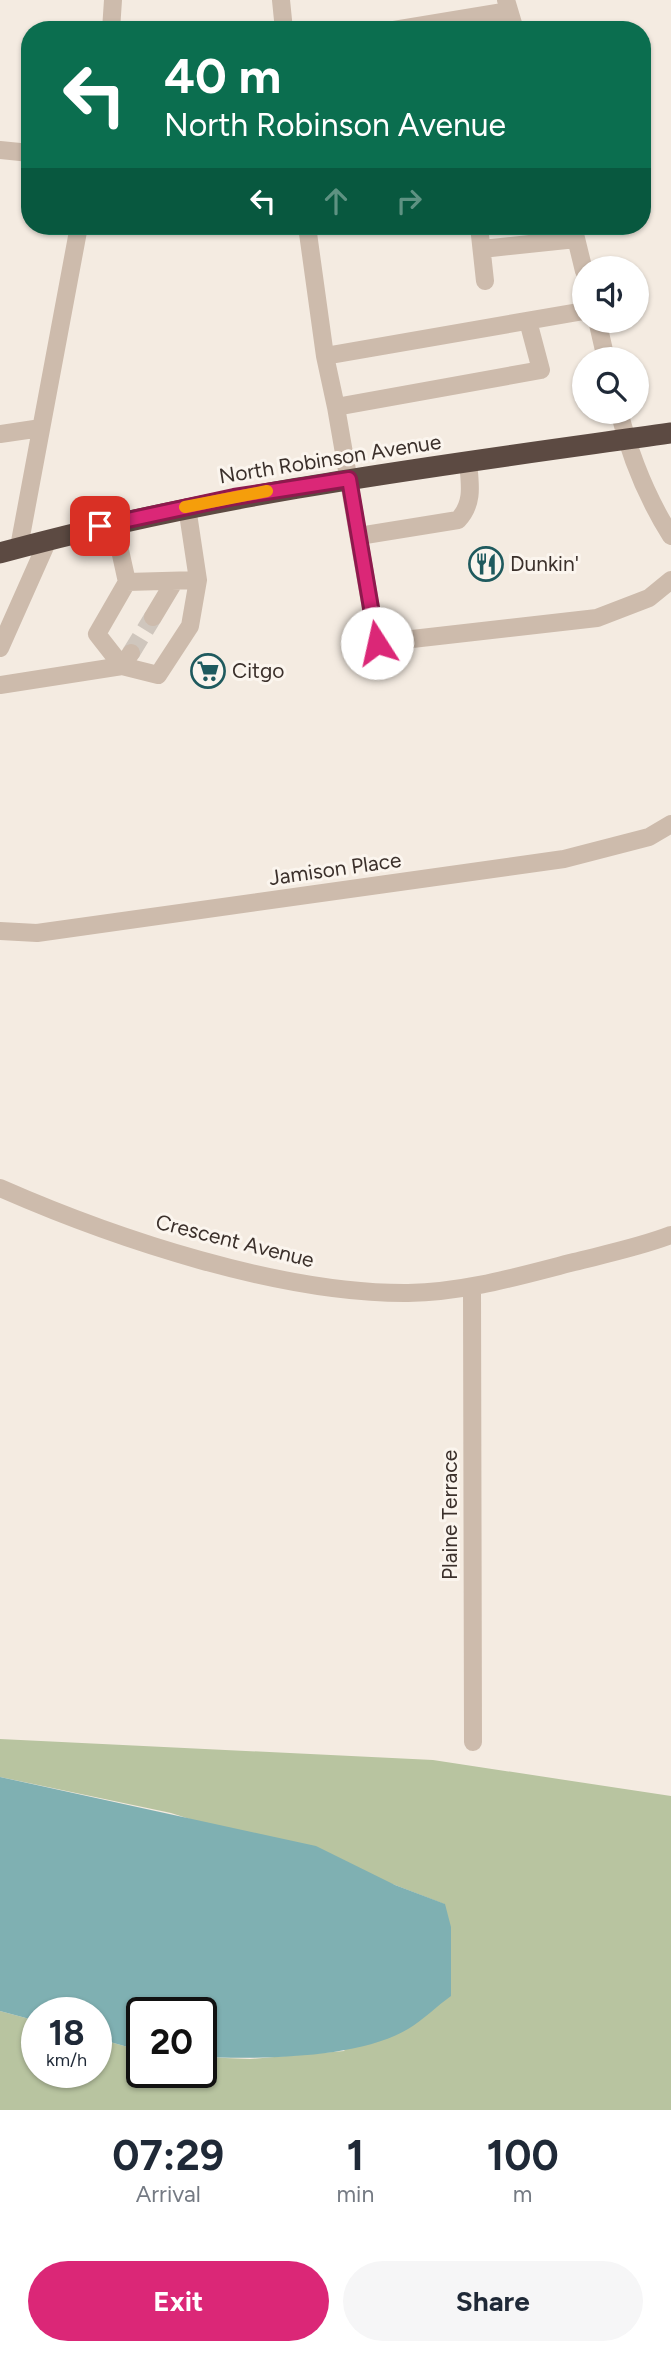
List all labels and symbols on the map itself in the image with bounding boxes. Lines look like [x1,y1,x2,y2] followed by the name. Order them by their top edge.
[217,429,443,488] street label: North Robinson Avenue
[70,496,130,556] pin
[467,545,505,583] restaurant icon: Dunkin'
[510,551,579,576] place label: Dunkin'
[340,606,414,680] position arrow
[189,652,227,690] supermarket icon: Citgo
[232,658,284,683] place label: Citgo
[267,847,403,890] street label: Jamison Place
[153,1209,317,1272] street label: Crescent Avenue
[437,1450,462,1580] street label: Plaine Terrace
[126,1997,217,2088] speed limit sign: 20

